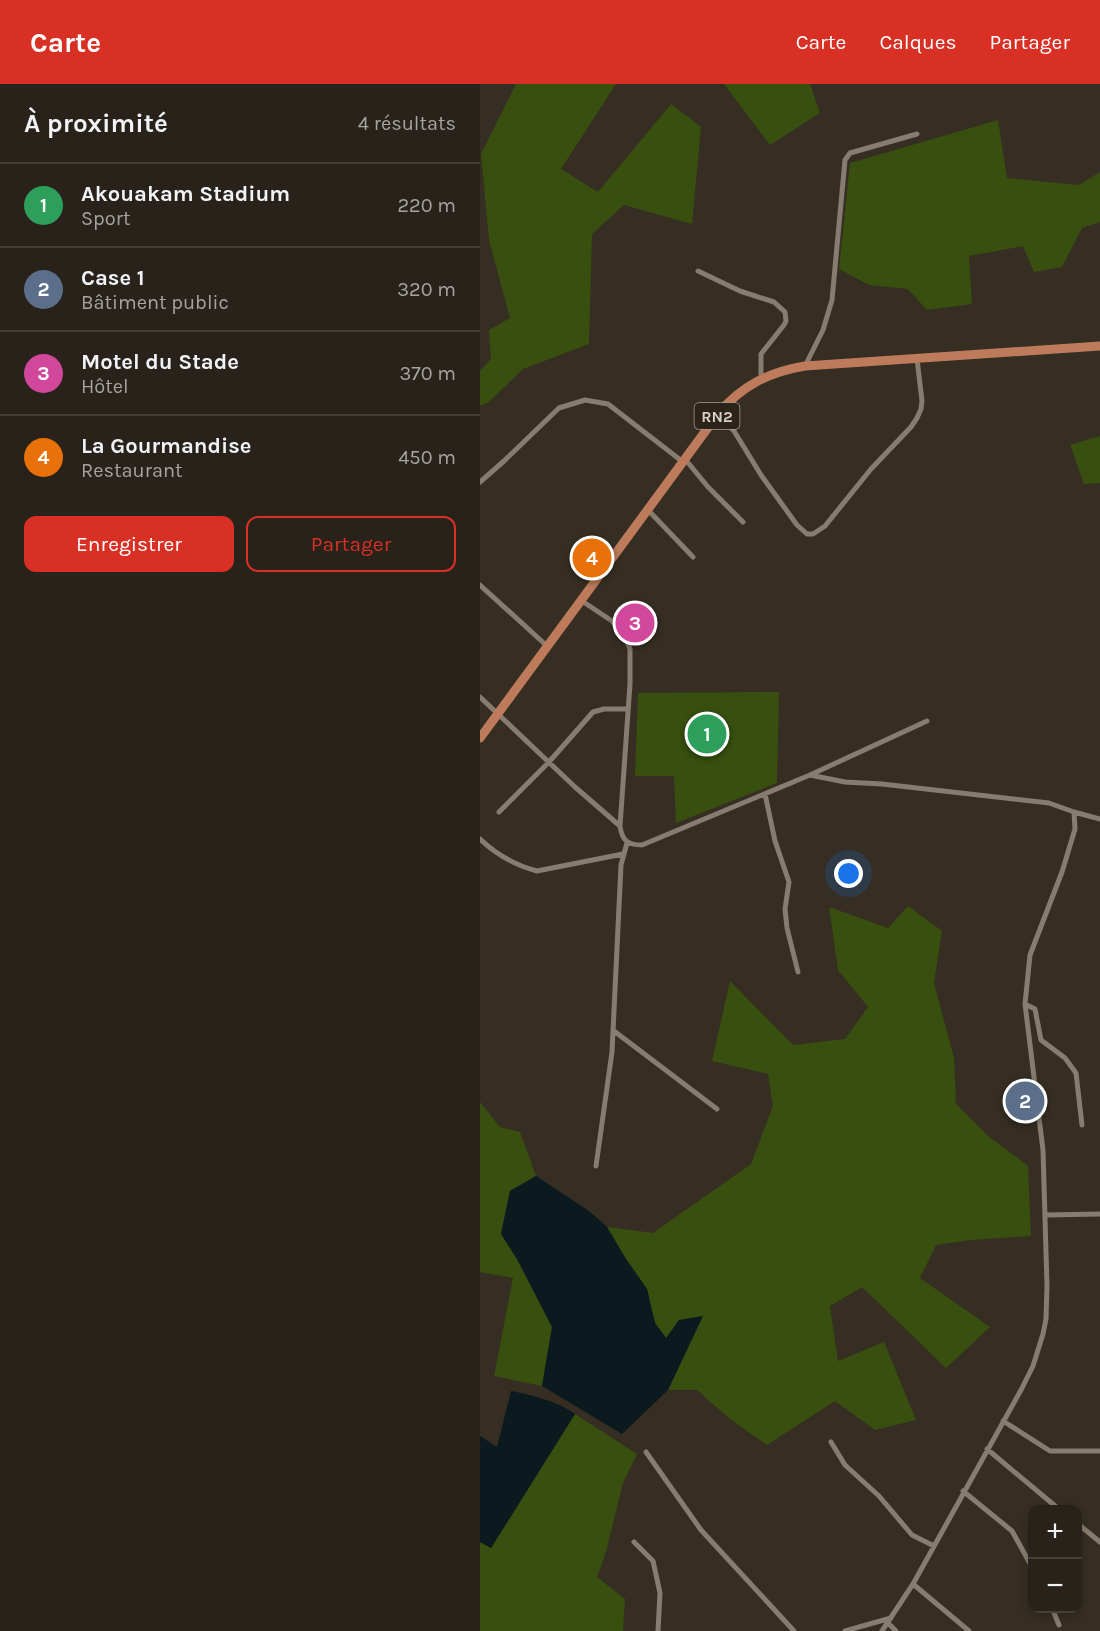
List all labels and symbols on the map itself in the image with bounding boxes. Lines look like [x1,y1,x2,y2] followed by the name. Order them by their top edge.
[694,403,740,429] road number: RN2
[572,536,612,580] pin: 4
[616,600,654,646] pin: 3
[688,712,726,756] pin: 1
[834,859,863,888] your location
[1006,1078,1044,1124] pin: 2

